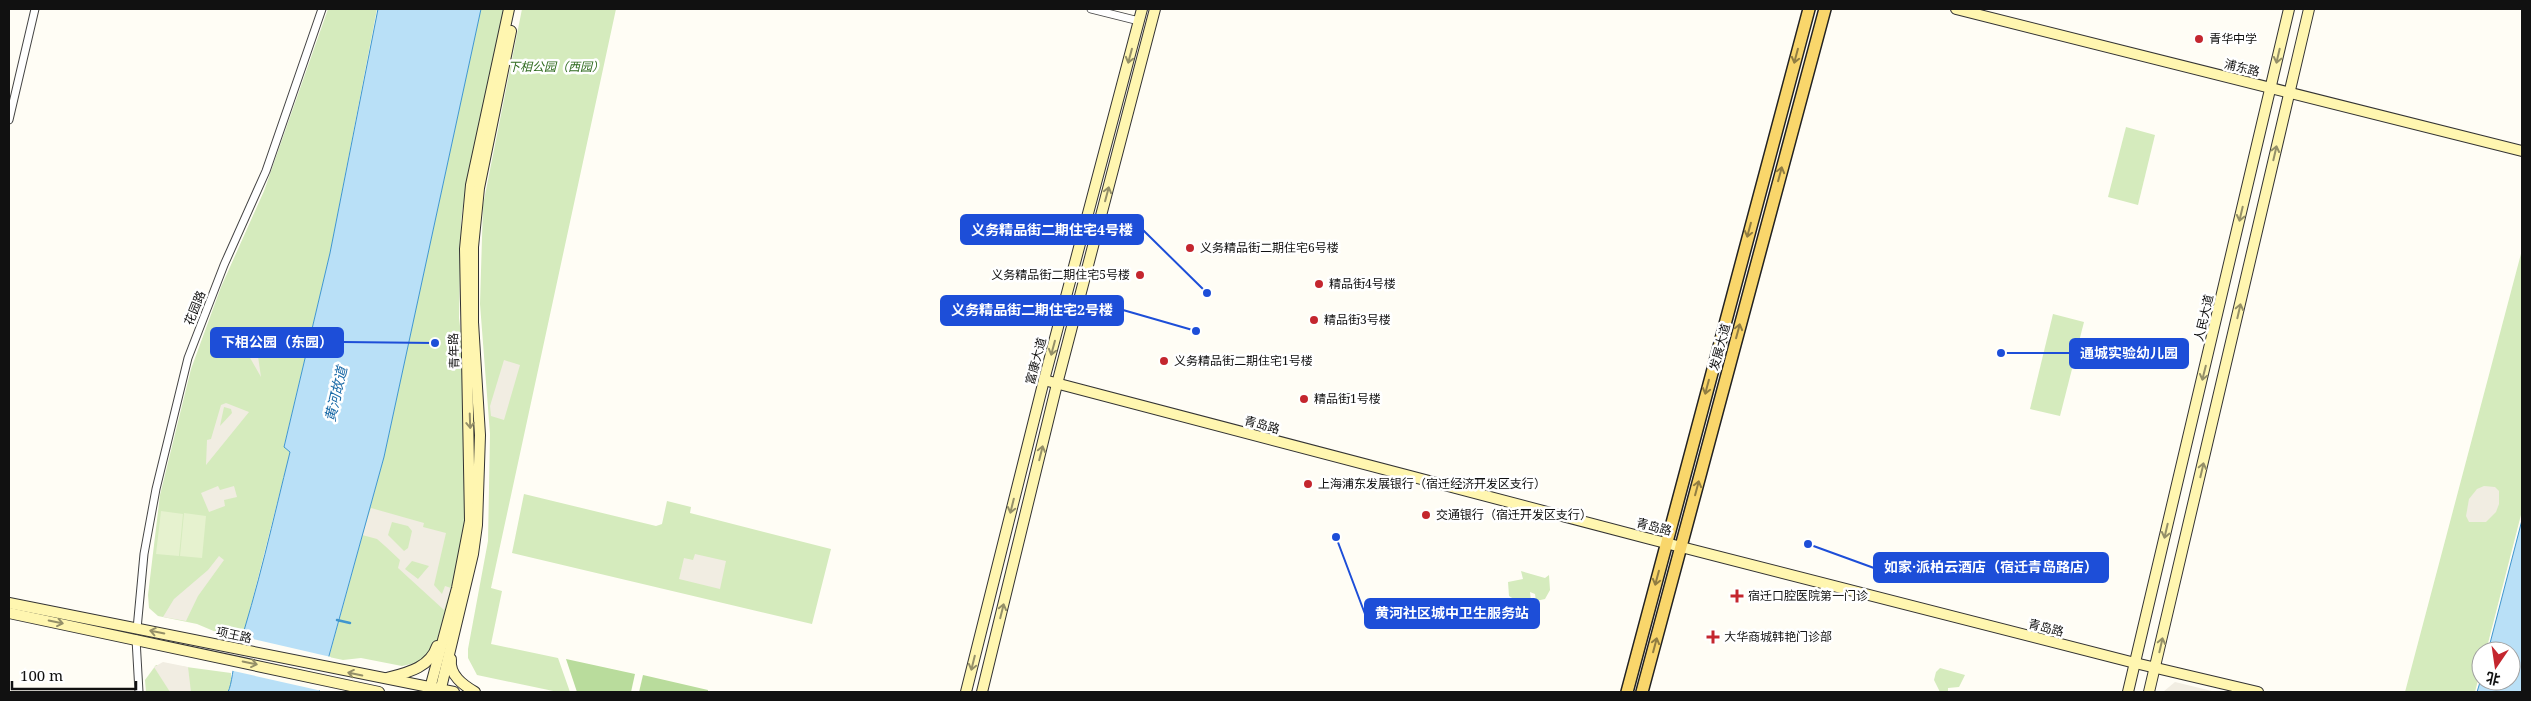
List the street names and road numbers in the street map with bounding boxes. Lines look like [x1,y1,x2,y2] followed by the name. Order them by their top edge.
[2223,55,2262,80] street label: 浦东路
[180,288,209,328] street label: 花园路
[2190,293,2217,343] street label: 人民大道
[1705,321,1734,372] street label: 发展大道
[444,333,463,369] street label: 青年路
[1021,335,1050,386] street label: 富康大道
[1243,412,1282,437] street label: 青岛路
[1635,514,1674,539] street label: 青岛路
[2027,615,2066,640] street label: 青岛路
[215,622,253,647] street label: 项王路

